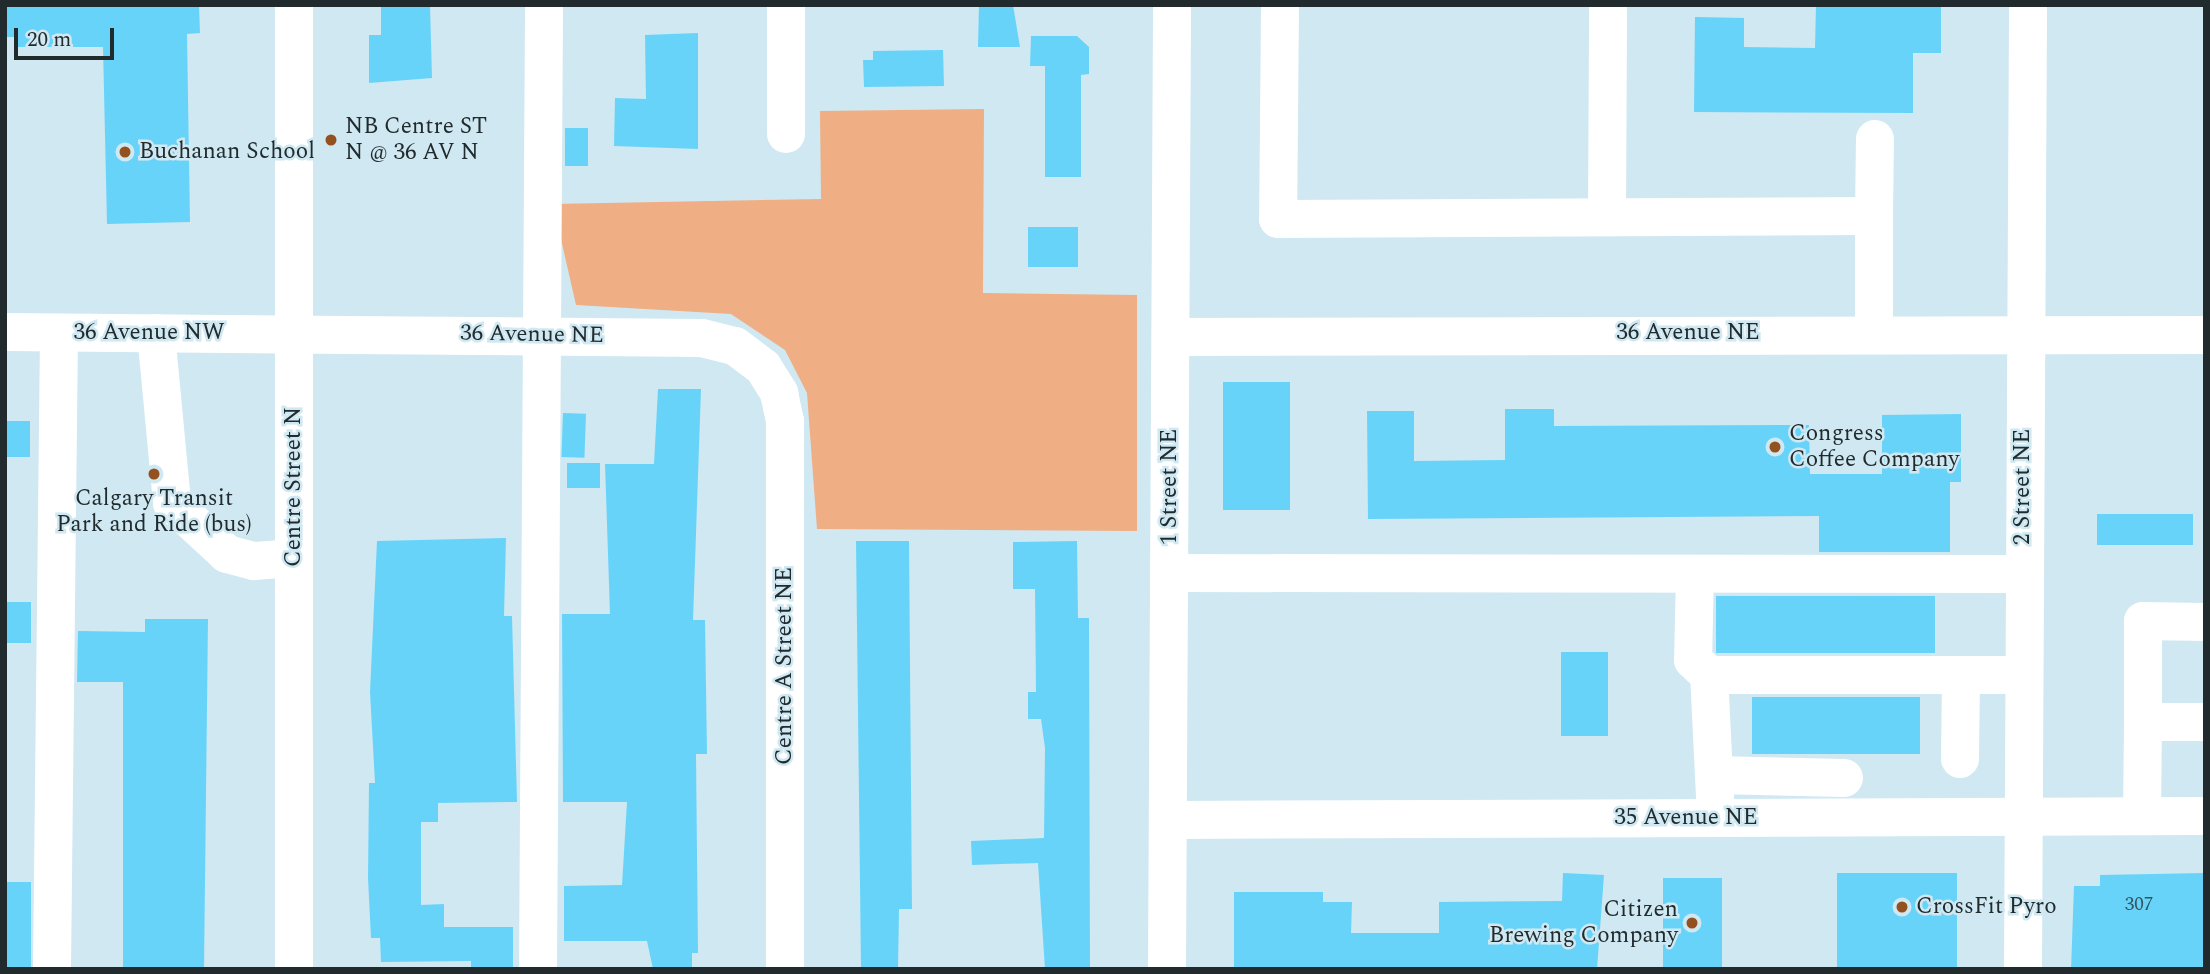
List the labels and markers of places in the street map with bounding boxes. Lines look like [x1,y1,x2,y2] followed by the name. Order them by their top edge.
[345,113,487,167] place label: NB Centre ST N @ 36 AV N
[323,132,339,148] marker: NB Centre ST N @ 36 AV N
[139,138,315,166] place label: Buchanan School
[117,144,133,160] marker: Buchanan School
[1789,420,1959,474] place label: Congress Coffee Company
[1767,439,1783,455] marker: Congress Coffee Company
[146,466,162,482] marker: Calgary Transit Park and Ride (bus)
[56,485,252,539] place label: Calgary Transit Park and Ride (bus)
[1916,893,2057,921] place label: CrossFit Pyro
[1489,896,1678,950] place label: Citizen Brewing Company
[1894,899,1910,915] marker: CrossFit Pyro
[1684,915,1700,931] marker: Citizen Brewing Company

